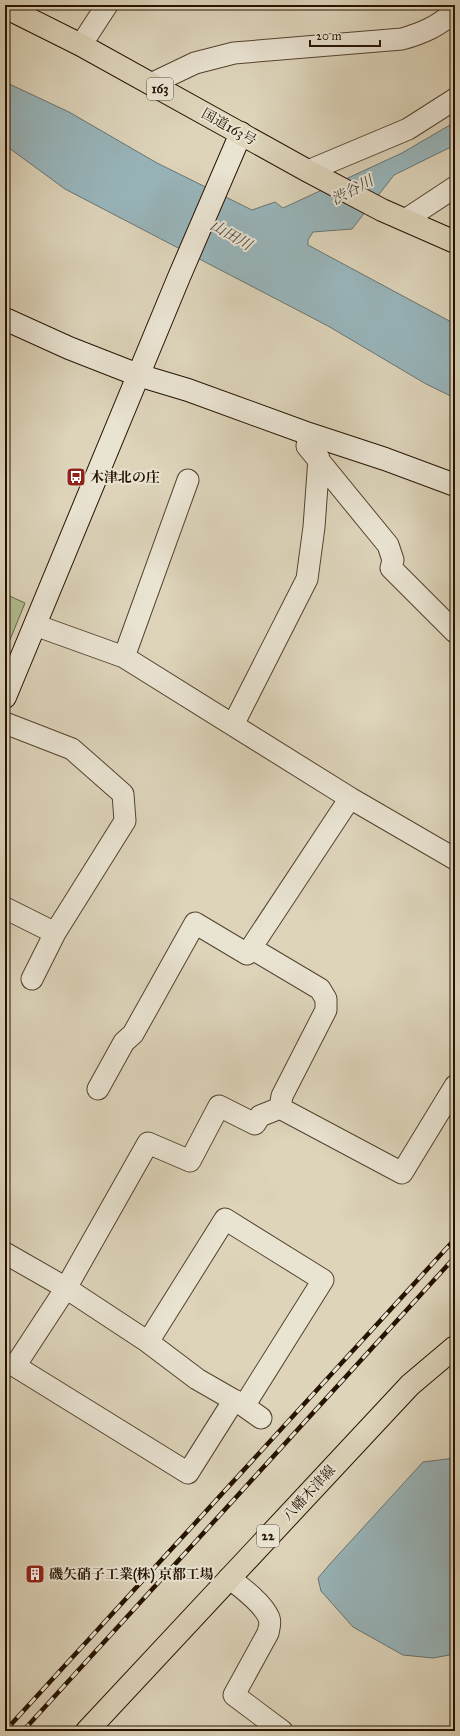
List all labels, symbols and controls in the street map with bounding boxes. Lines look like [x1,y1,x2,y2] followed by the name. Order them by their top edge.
[310,22,380,48] scale bar
[316,29,342,43] text: 20 m
[147,78,173,100] road number: 163
[199,105,259,149] street label: 国道163号
[328,171,378,209] water label: 渋谷川
[207,216,257,255] water label: 山田川
[65,466,87,488] bus stop icon: 木津北の庄
[90,469,160,486] place label: 木津北の庄
[279,1462,339,1524] street label: 八幡木津線
[257,1525,279,1547] road number: 22
[24,1563,46,1585] building icon: 磯矢硝子工業(株) 京都工場
[49,1566,214,1584] place label: 磯矢硝子工業(株) 京都工場

